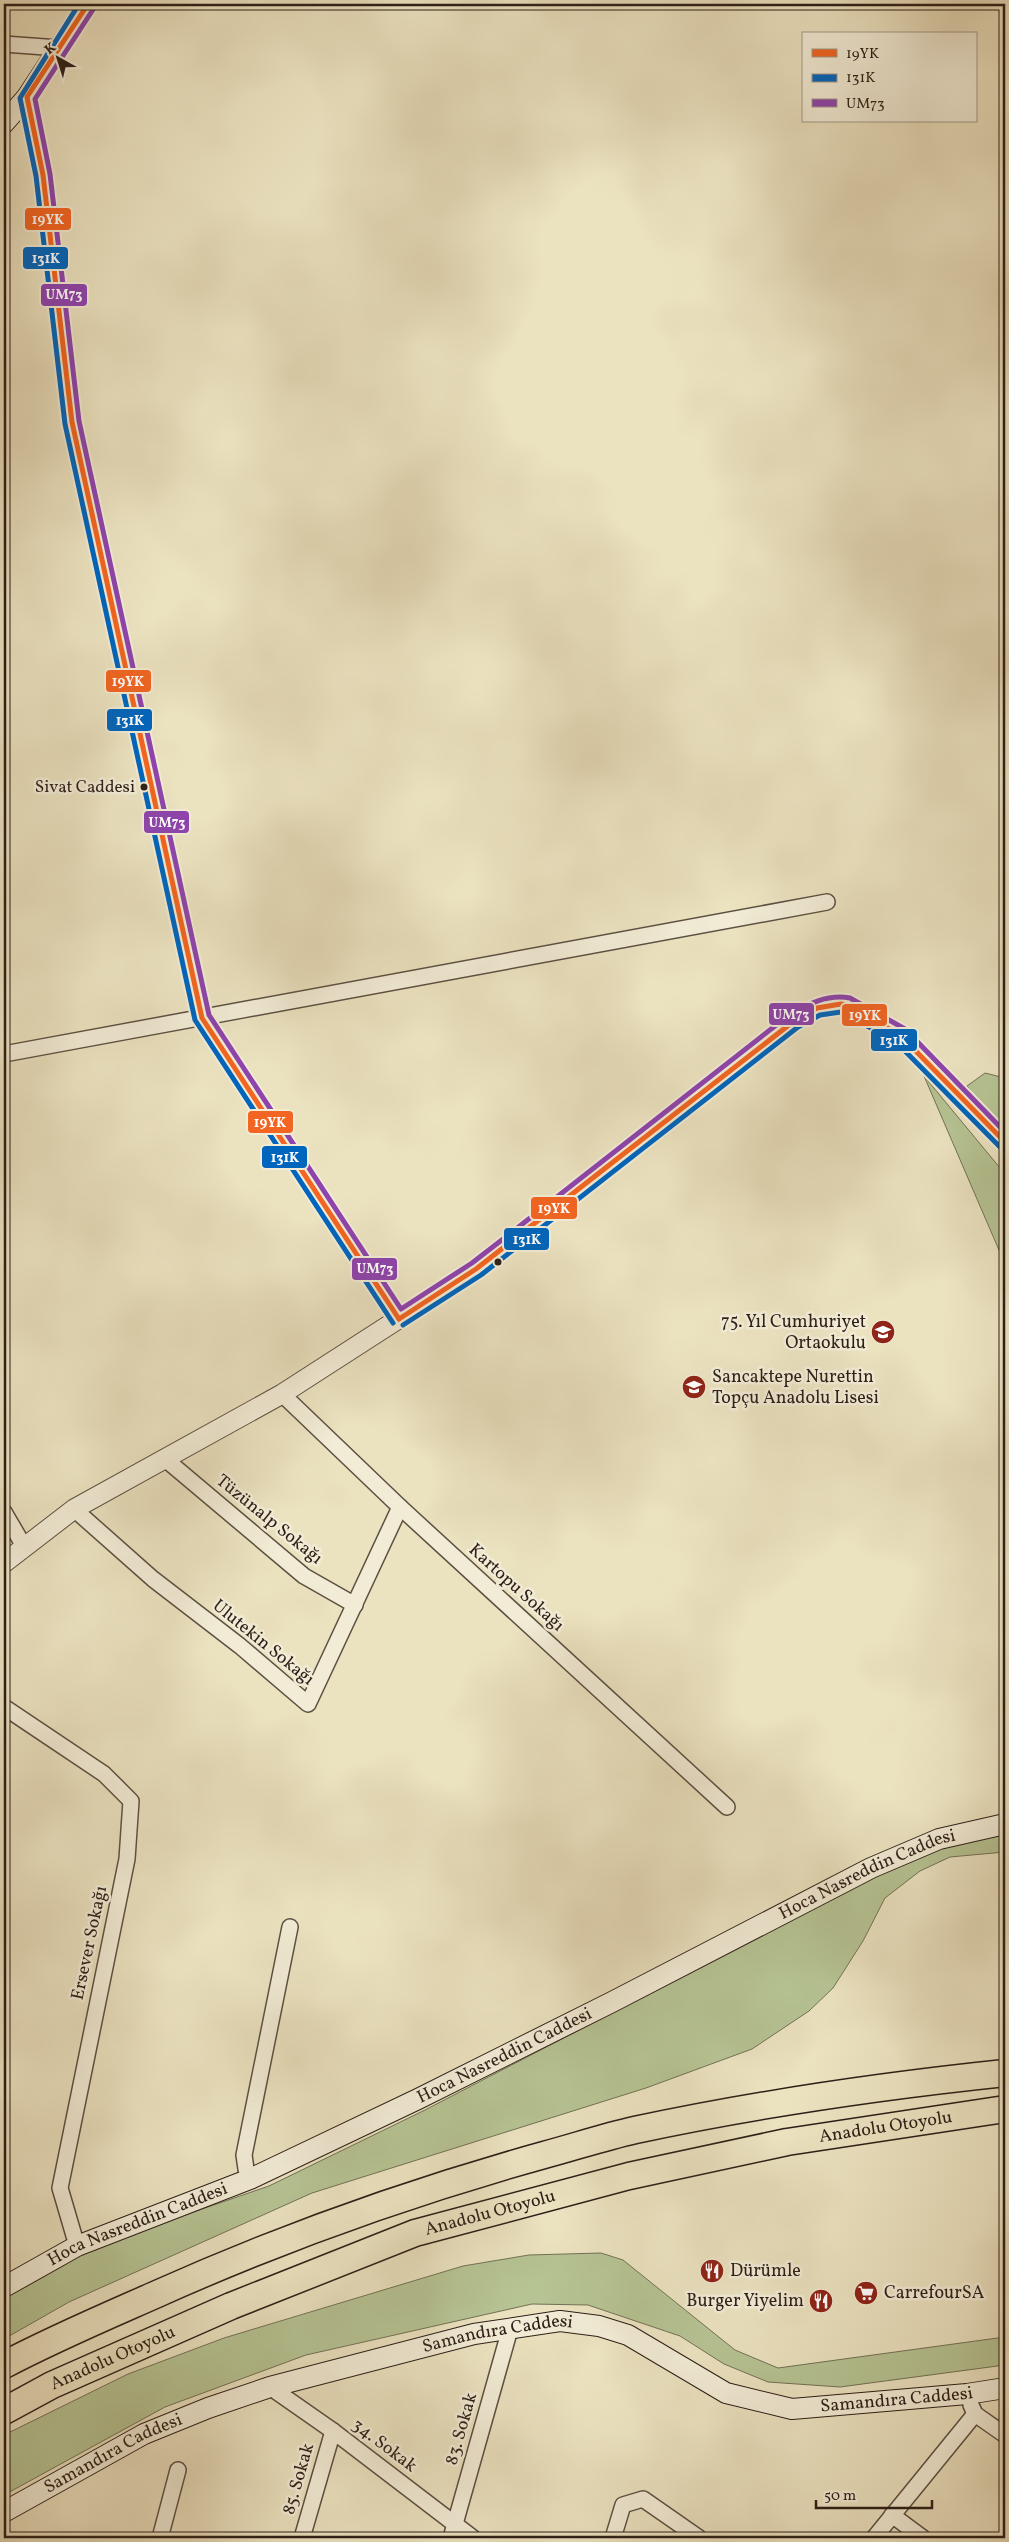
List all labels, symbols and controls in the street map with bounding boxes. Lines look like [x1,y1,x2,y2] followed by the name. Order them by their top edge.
[32,32,82,82] north arrow
[802,32,976,122] legend
[41,38,61,60] text: K
[846,44,879,65] text: 19YK
[846,68,876,89] text: 131K
[846,94,885,115] text: UM73
[24,207,72,231] line badge: 19YK
[32,211,64,230] text: 19YK
[22,246,69,270] line badge: 131K
[32,250,60,269] text: 131K
[40,283,88,307] line badge: UM73
[46,286,82,305] text: UM73
[105,669,152,693] line badge: 19YK
[112,673,144,692] text: 19YK
[106,708,153,732] line badge: 131K
[116,712,144,731] text: 131K
[35,776,135,799] place label: Sivat Caddesi
[139,782,149,792] marker: Sivat Caddesi
[143,810,190,834] line badge: UM73
[149,814,185,833] text: UM73
[768,1002,815,1026] line badge: UM73
[841,1003,888,1027] line badge: 19YK
[773,1006,809,1025] text: UM73
[849,1007,881,1026] text: 19YK
[870,1028,918,1052] line badge: 131K
[880,1032,908,1051] text: 131K
[247,1110,294,1134] line badge: 19YK
[254,1114,286,1133] text: 19YK
[261,1145,308,1169] line badge: 131K
[271,1149,299,1168] text: 131K
[530,1196,578,1220] line badge: 19YK
[538,1200,570,1219] text: 19YK
[503,1227,550,1251] line badge: 131K
[513,1231,541,1250] text: 131K
[351,1257,398,1281] line badge: UM73
[493,1257,503,1267] unlabelled marker
[357,1260,393,1279] text: UM73
[721,1310,866,1356] place label: 75. Yıl Cumhuriyet Ortaokulu
[870,1319,896,1345] school or university icon: 75. Yıl Cumhuriyet Ortaokulu
[712,1365,879,1411] place label: Sancaktepe Nurettin Topçu Anadolu Lisesi
[681,1374,707,1400] school or university icon: Sancaktepe Nurettin Topçu Anadolu Lisesi
[210,1469,328,1571] street label: Tüzünalp Sokağı
[463,1538,569,1638] street label: Kartopu Sokağı
[207,1594,319,1692] street label: Ulutekin Sokağı
[774,1823,958,1926] street label: Hoca Nasreddin Caddesi
[66,1884,114,2002] street label: Ersever Sokağı
[413,2001,596,2110] street label: Hoca Nasreddin Caddesi
[817,2105,954,2149] street label: Anadolu Otoyolu
[43,2176,231,2273] street label: Hoca Nasreddin Caddesi
[422,2184,558,2242] street label: Anadolu Otoyolu
[699,2258,725,2284] restaurant icon: Dürümle
[730,2259,801,2284] place label: Dürümle
[853,2280,879,2306] supermarket icon: CarrefourSA
[884,2281,985,2306] place label: CarrefourSA
[808,2288,834,2314] restaurant icon: Burger Yiyelim
[686,2289,804,2314] place label: Burger Yiyelim
[419,2309,574,2359] street label: Samandıra Caddesi
[46,2320,179,2397] street label: Anadolu Otoyolu
[819,2381,975,2419] street label: Samandıra Caddesi
[440,2390,484,2468] street label: 83. Sokak
[39,2407,186,2500] street label: Samandıra Caddesi
[346,2413,422,2479] street label: 34. Sokak
[277,2440,321,2518] street label: 85. Sokak
[816,2477,933,2509] scale bar
[824,2486,856,2507] text: 50 m

